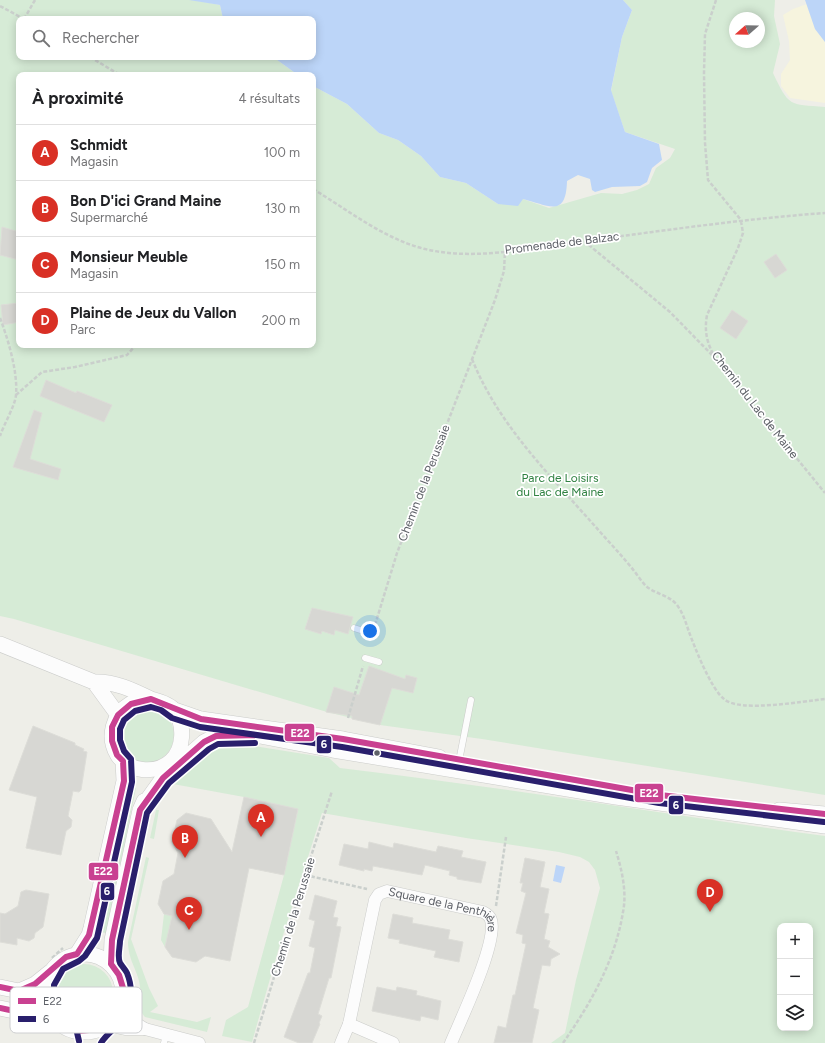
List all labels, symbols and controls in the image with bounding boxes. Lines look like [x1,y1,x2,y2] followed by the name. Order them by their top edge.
[729,12,765,48] north arrow
[16,16,316,60] search box
[30,27,52,49] icon: search
[62,29,139,47] text: Rechercher
[32,88,123,108] text: À proximité
[239,91,300,106] text: 4 résultats
[70,136,128,154] text: Schmidt
[40,145,50,160] text: A
[264,145,300,160] text: 100 m
[70,154,118,169] text: Magasin
[70,192,221,210] text: Bon D'ici Grand Maine
[41,201,49,216] text: B
[265,201,300,216] text: 130 m
[70,210,148,225] text: Supermarché
[504,229,621,257] street label: Promenade de Balzac
[70,248,188,266] text: Monsieur Meuble
[40,257,50,272] text: C
[265,257,300,272] text: 150 m
[70,266,118,281] text: Magasin
[70,304,236,322] text: Plaine de Jeux du Vallon
[40,313,50,328] text: D
[262,313,300,328] text: 200 m
[70,322,95,337] text: Parc
[709,349,801,462] street label: Chemin du Lac de Maine
[395,422,453,543] street label: Chemin de la Perussaie
[516,471,604,499] park label: Parc de Loisirs du Lac de Maine
[360,621,380,641] your location
[284,723,315,742] line badge: E22
[290,727,310,740] text: E22
[316,735,332,754] line badge: 6
[321,738,328,751] text: 6
[372,748,382,758] unlabelled marker
[634,783,664,803] line badge: E22
[639,787,659,800] text: E22
[668,795,684,815] line badge: 6
[673,799,680,812] text: 6
[248,804,274,837] pin: A
[172,825,198,858] pin: B
[268,855,318,978] street label: Chemin de la Perussaie
[88,862,119,881] line badge: E22
[93,865,113,878] text: E22
[697,879,723,912] pin: D
[100,882,115,901] line badge: 6
[104,885,111,898] text: 6
[387,885,499,933] street label: Square de la Penthière
[176,897,202,930] pin: C
[777,923,813,1031] map controls
[777,923,813,959] button: +
[777,959,813,995] button: −
[10,987,142,1033] legend
[43,995,62,1008] text: E22
[777,995,813,1031] button: layers
[43,1013,49,1026] text: 6

